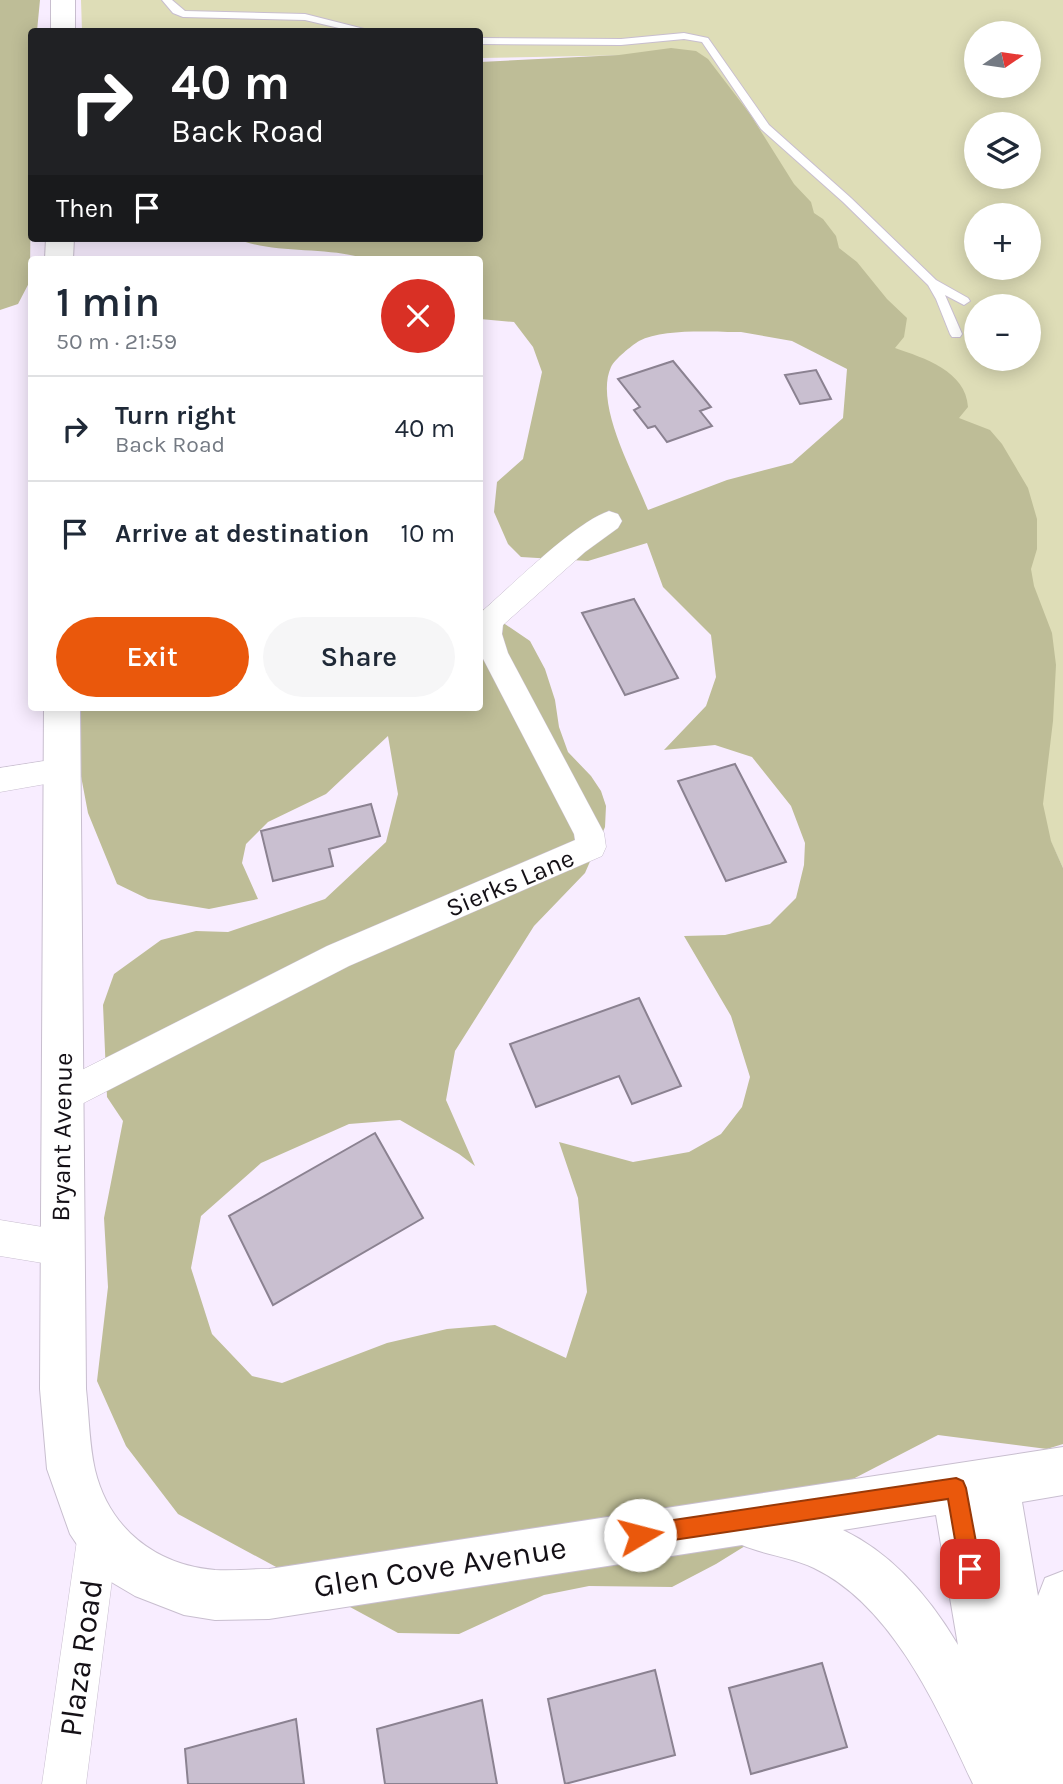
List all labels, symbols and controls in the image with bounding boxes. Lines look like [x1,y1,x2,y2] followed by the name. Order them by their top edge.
[964,21,1041,98] north arrow
[964,21,1041,371] map controls
[171,54,290,111] text: 40 m
[56,56,147,147] icon: right
[964,112,1041,189] button: layers
[171,113,324,150] text: Back Road
[128,189,166,227] icon: arrive
[56,193,114,224] text: Then
[964,203,1041,280] button: +
[56,277,160,327] text: 1 min
[381,279,455,353] button: close
[964,294,1041,371] button: −
[56,328,177,355] text: 50 m · 21:59
[115,400,236,431] text: Turn right
[56,410,94,448] icon: right
[395,413,455,444] text: 40 m
[115,431,225,458] text: Back Road
[56,515,94,553] icon: arrive
[115,518,369,549] text: Arrive at destination
[400,518,455,549] text: 10 m
[56,617,249,697] button: Exit
[263,617,455,697] button: Share
[441,842,579,924] street label: Sierks Lane
[45,1052,79,1222] street label: Bryant Avenue
[603,1498,677,1572] position arrow
[311,1529,569,1605] street label: Glen Cove Avenue
[940,1539,1000,1599] pin
[951,1550,989,1588] icon: arrive
[52,1577,110,1739] street label: Plaza Road

